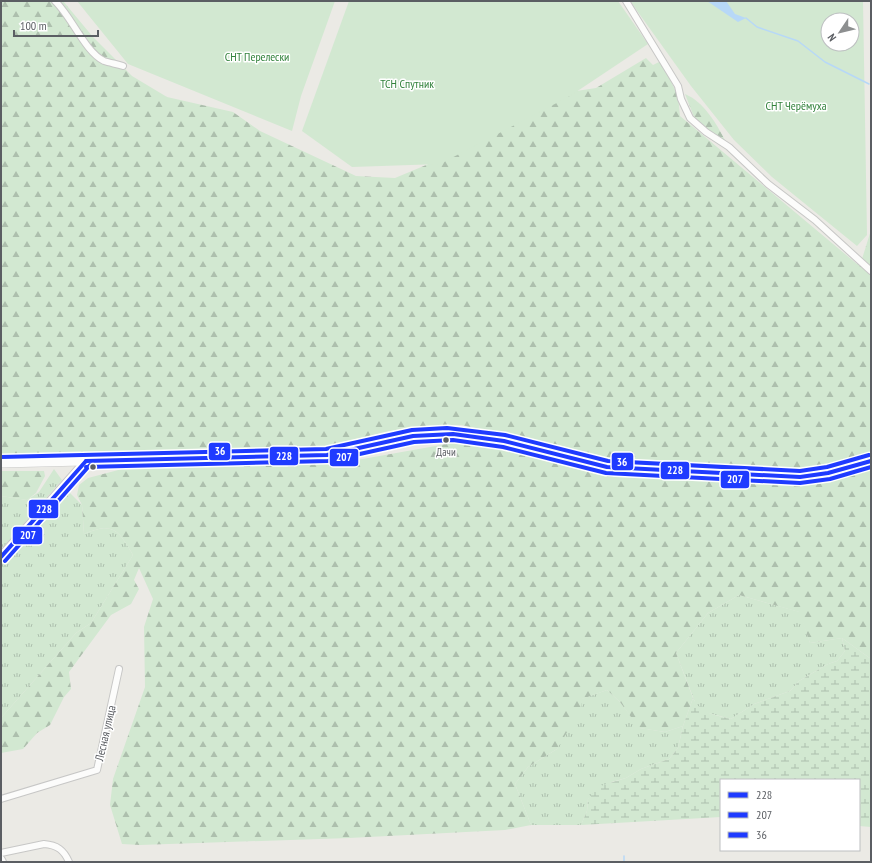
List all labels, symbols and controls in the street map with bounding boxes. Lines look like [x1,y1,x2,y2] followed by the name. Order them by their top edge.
[14,12,98,38] scale bar
[820,12,860,52] north arrow
[20,18,47,33] text: 100 m
[824,31,839,44] text: N
[225,49,289,64] park label: СНТ Перелески
[380,76,434,91] park label: ТСН Спутник
[766,98,827,113] park label: СНТ Черёмуха
[441,435,451,445] marker: Дачи
[208,442,231,461] line badge: 36
[215,444,225,458] text: 36
[436,445,456,459] place label: Дачи
[269,446,299,466] line badge: 228
[329,448,359,467] line badge: 207
[276,449,292,463] text: 228
[336,450,352,464] text: 207
[611,452,634,471] line badge: 36
[617,455,627,469] text: 36
[660,461,690,480] line badge: 228
[88,462,98,472] unlabelled marker
[667,463,683,477] text: 228
[720,470,750,489] line badge: 207
[727,472,743,486] text: 207
[28,499,59,519] line badge: 228
[36,502,52,516] text: 228
[12,526,43,545] line badge: 207
[20,528,36,542] text: 207
[91,703,119,763] street label: Лесная улица
[720,779,860,851] legend
[756,787,772,802] text: 228
[756,807,772,822] text: 207
[756,827,767,842] text: 36

